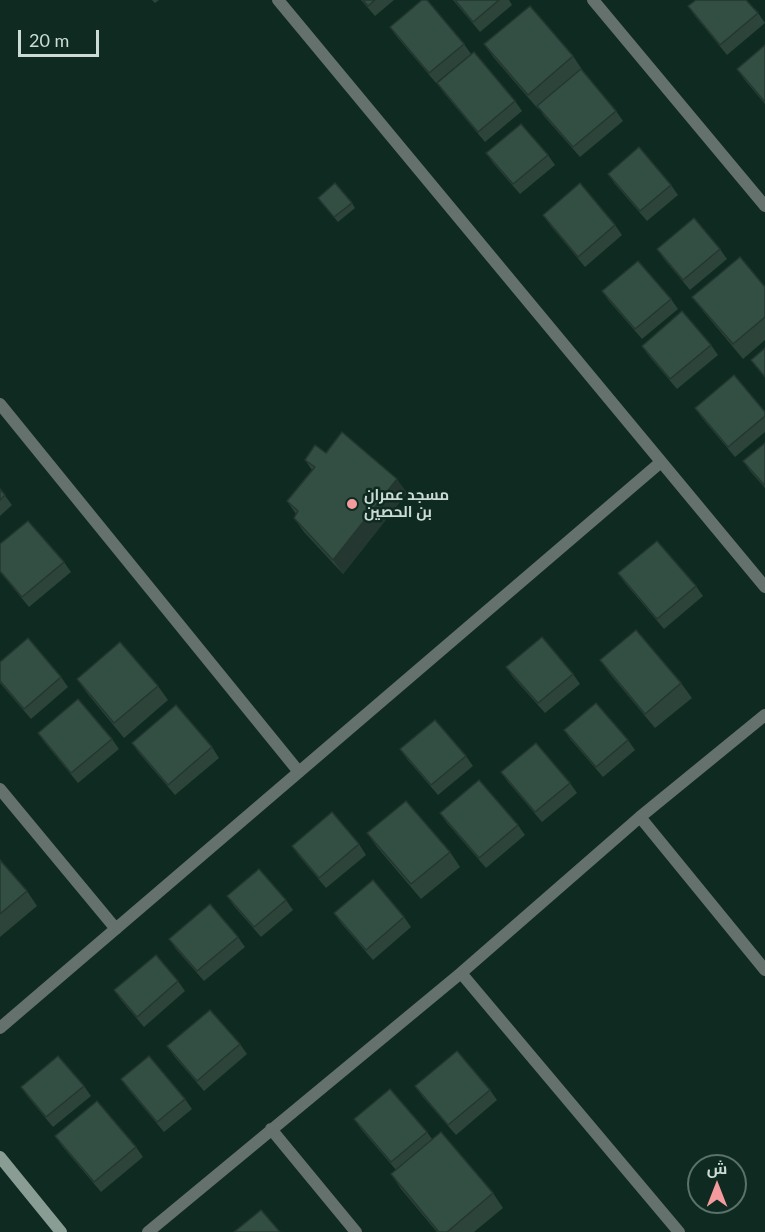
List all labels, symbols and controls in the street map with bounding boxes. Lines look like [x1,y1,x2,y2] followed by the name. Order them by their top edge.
[21,18,102,56] scale bar
[29,29,69,51] text: 20 m
[364,486,449,521] place label: مسجد عمران بن الحصين
[345,497,359,511] marker: مسجد عمران بن الحصين
[687,1154,747,1214] north arrow
[707,1158,727,1177] text: ش

